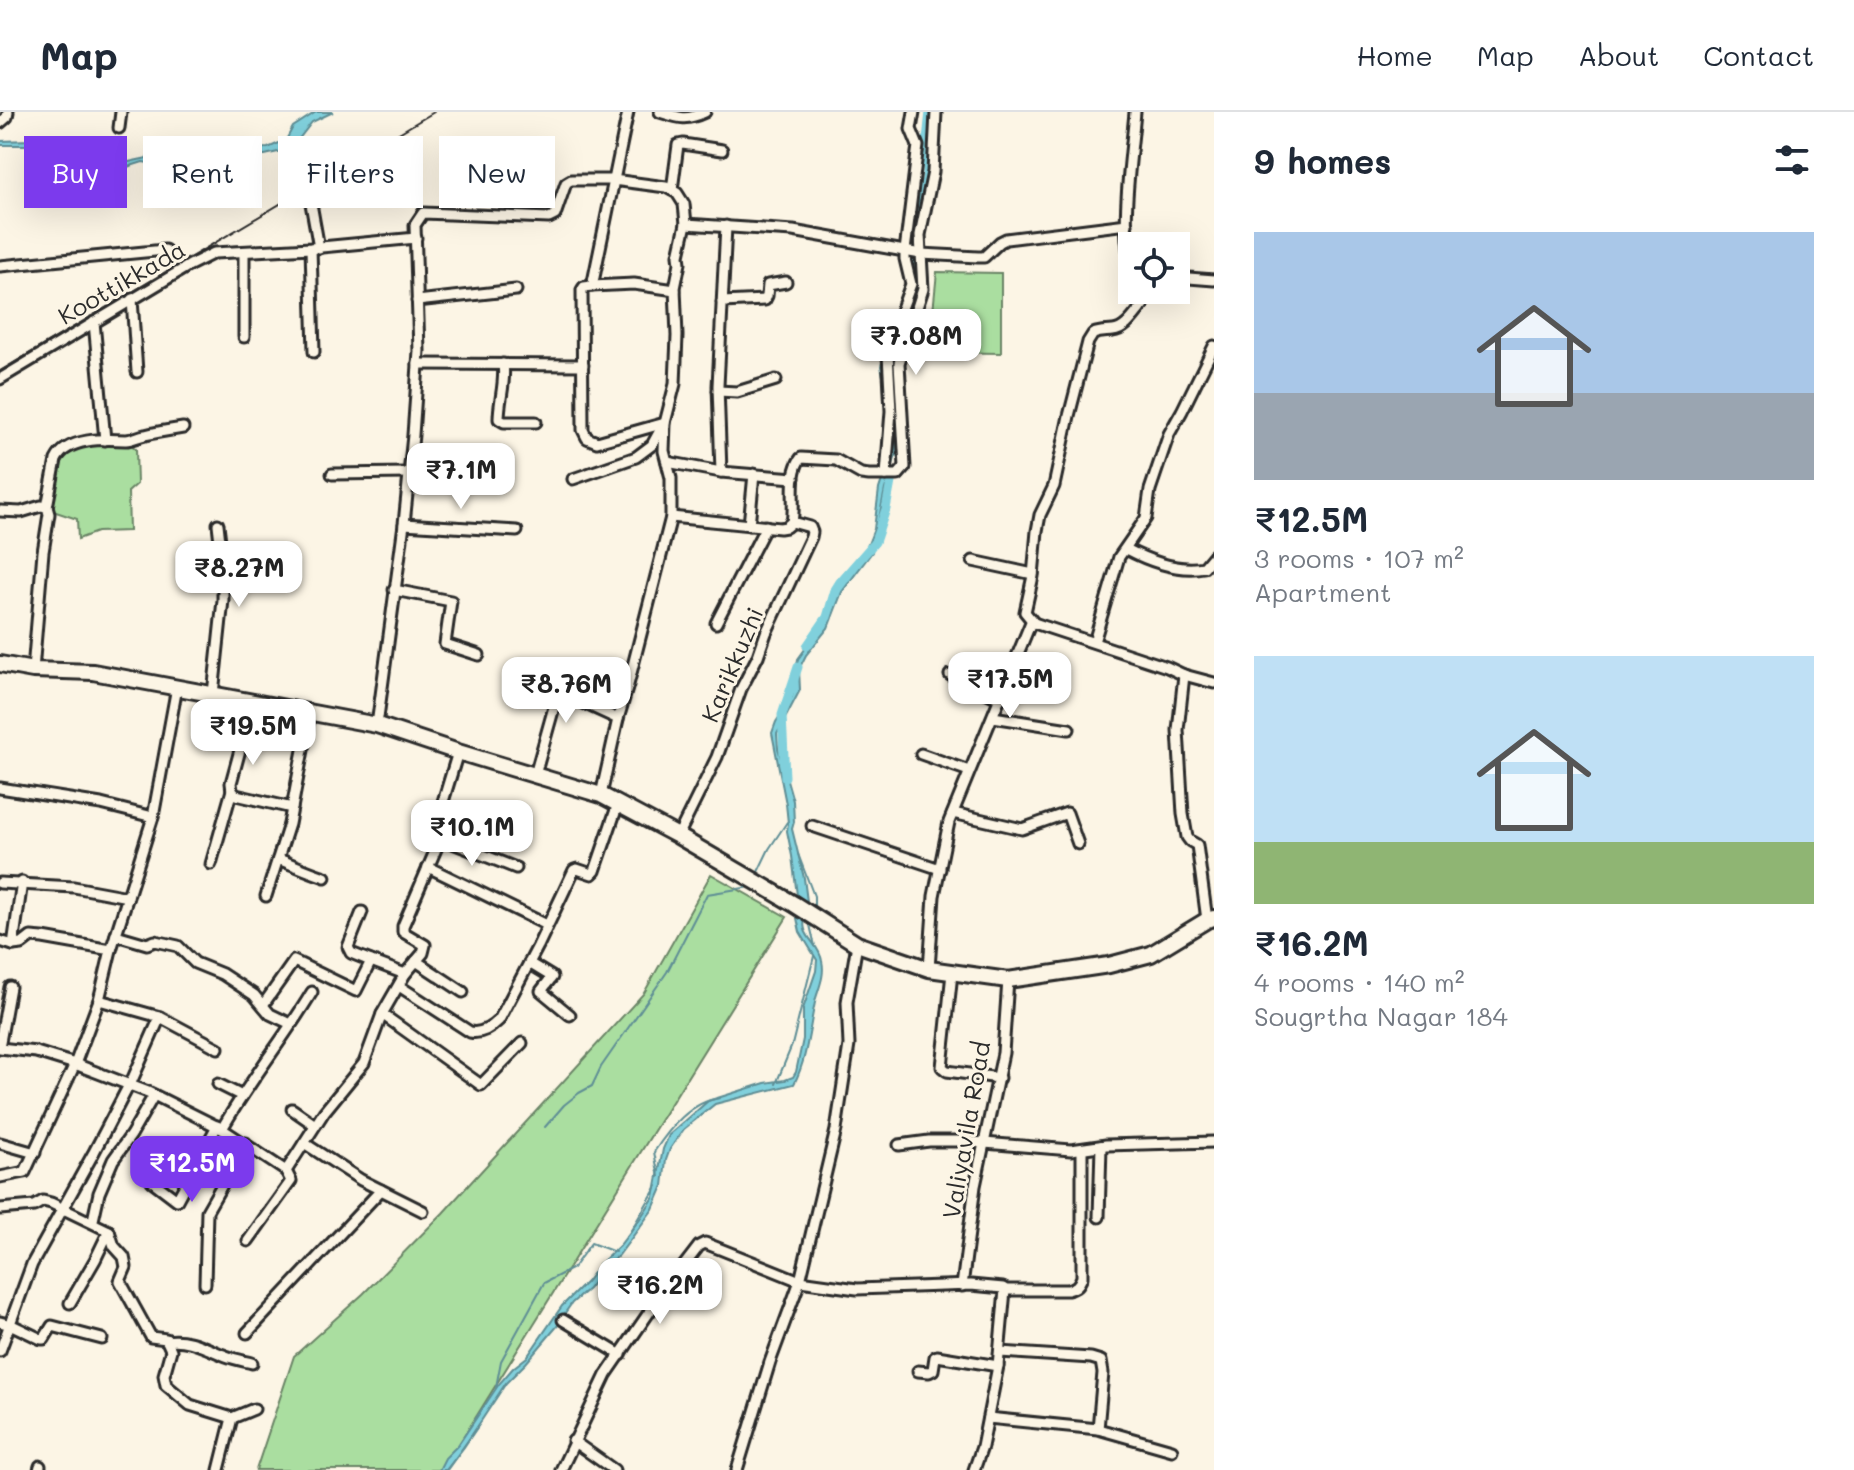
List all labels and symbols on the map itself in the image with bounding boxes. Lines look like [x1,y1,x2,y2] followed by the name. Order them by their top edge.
[52,233,191,331] street label: Koottikkada
[851,309,981,377] pin: ₹7.08M
[405,443,517,511] pin: ₹7.1M
[174,541,304,609] pin: ₹8.27M
[694,602,770,727] street label: Karikkuzhi
[945,652,1075,720] pin: ₹17.5M
[501,657,631,725] pin: ₹8.76M
[188,699,318,767] pin: ₹19.5M
[407,800,537,868] pin: ₹10.1M
[935,1039,996,1221] street label: Valiyavila Road
[127,1136,257,1204] pin: ₹12.5M
[595,1258,725,1326] pin: ₹16.2M

